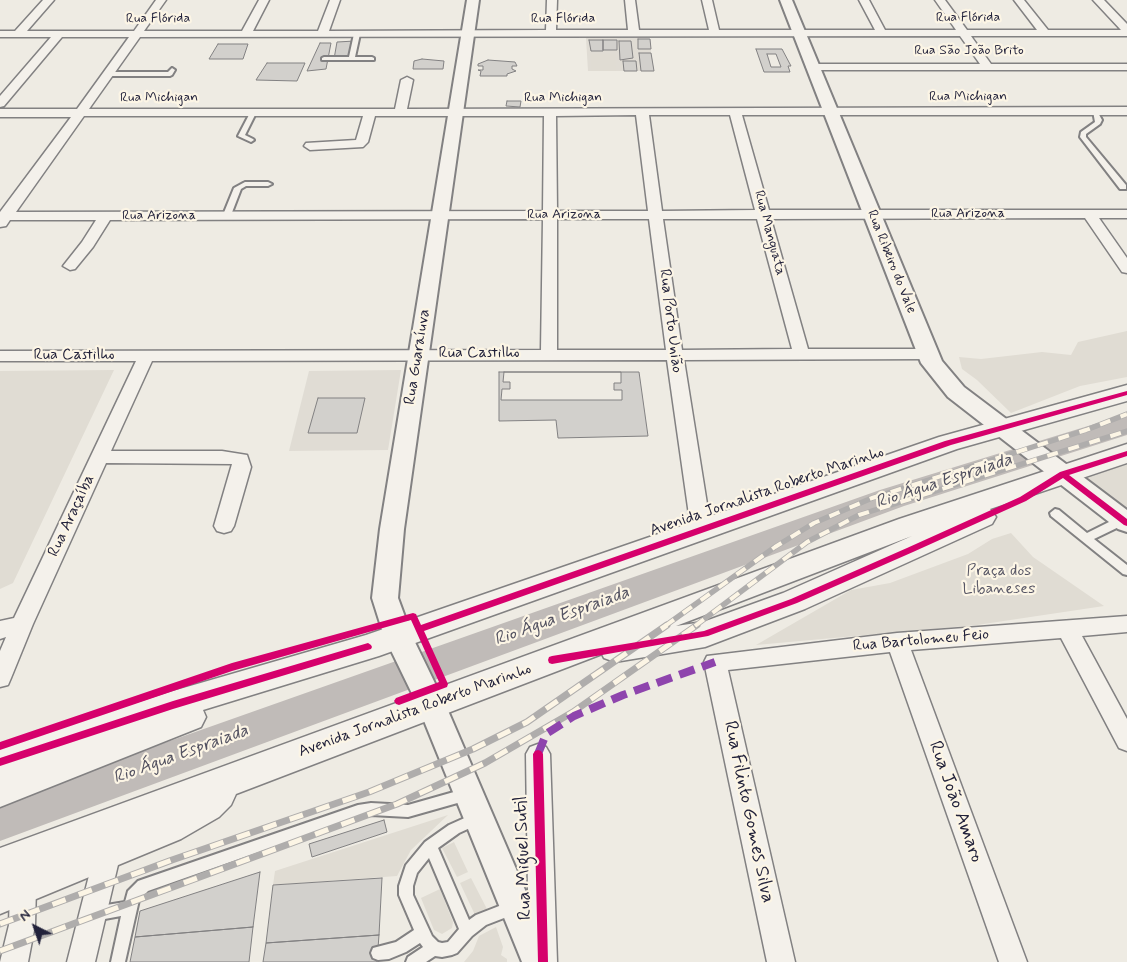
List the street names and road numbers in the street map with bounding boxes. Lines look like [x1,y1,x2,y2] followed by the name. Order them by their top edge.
[936,10,1000,26] street label: Rua Flórida
[126,11,190,27] street label: Rua Flórida
[531,11,595,27] street label: Rua Flórida
[914,43,1024,59] street label: Rua São João Brito
[929,89,1007,105] street label: Rua Michigan
[120,90,198,106] street label: Rua Michigan
[524,90,602,106] street label: Rua Michigan
[750,189,788,277] street label: Rua Manguata
[931,206,1005,222] street label: Rua Arizona
[527,207,601,223] street label: Rua Arizona
[122,208,196,224] street label: Rua Arizona
[863,208,919,316] street label: Rua Ribeiro do Vale
[654,268,686,374] street label: Rua Porto União
[401,308,435,406] street label: Rua Guaraíuva
[438,344,520,364] street label: Rua Castilho
[33,346,115,366] street label: Rua Castilho
[647,443,887,541] street label: Avenida Jornalista Roberto Marinho
[45,472,99,560] street label: Rua Araçaíba
[852,625,990,657] street label: Rua Bartolomeu Feio
[296,660,534,762] street label: Avenida Jornalista Roberto Marinho
[718,719,778,905] street label: Rua Filinto Gomes Silva
[923,738,987,866] street label: Rua João Amaro
[510,795,538,921] street label: Rua Miguel Sutil

